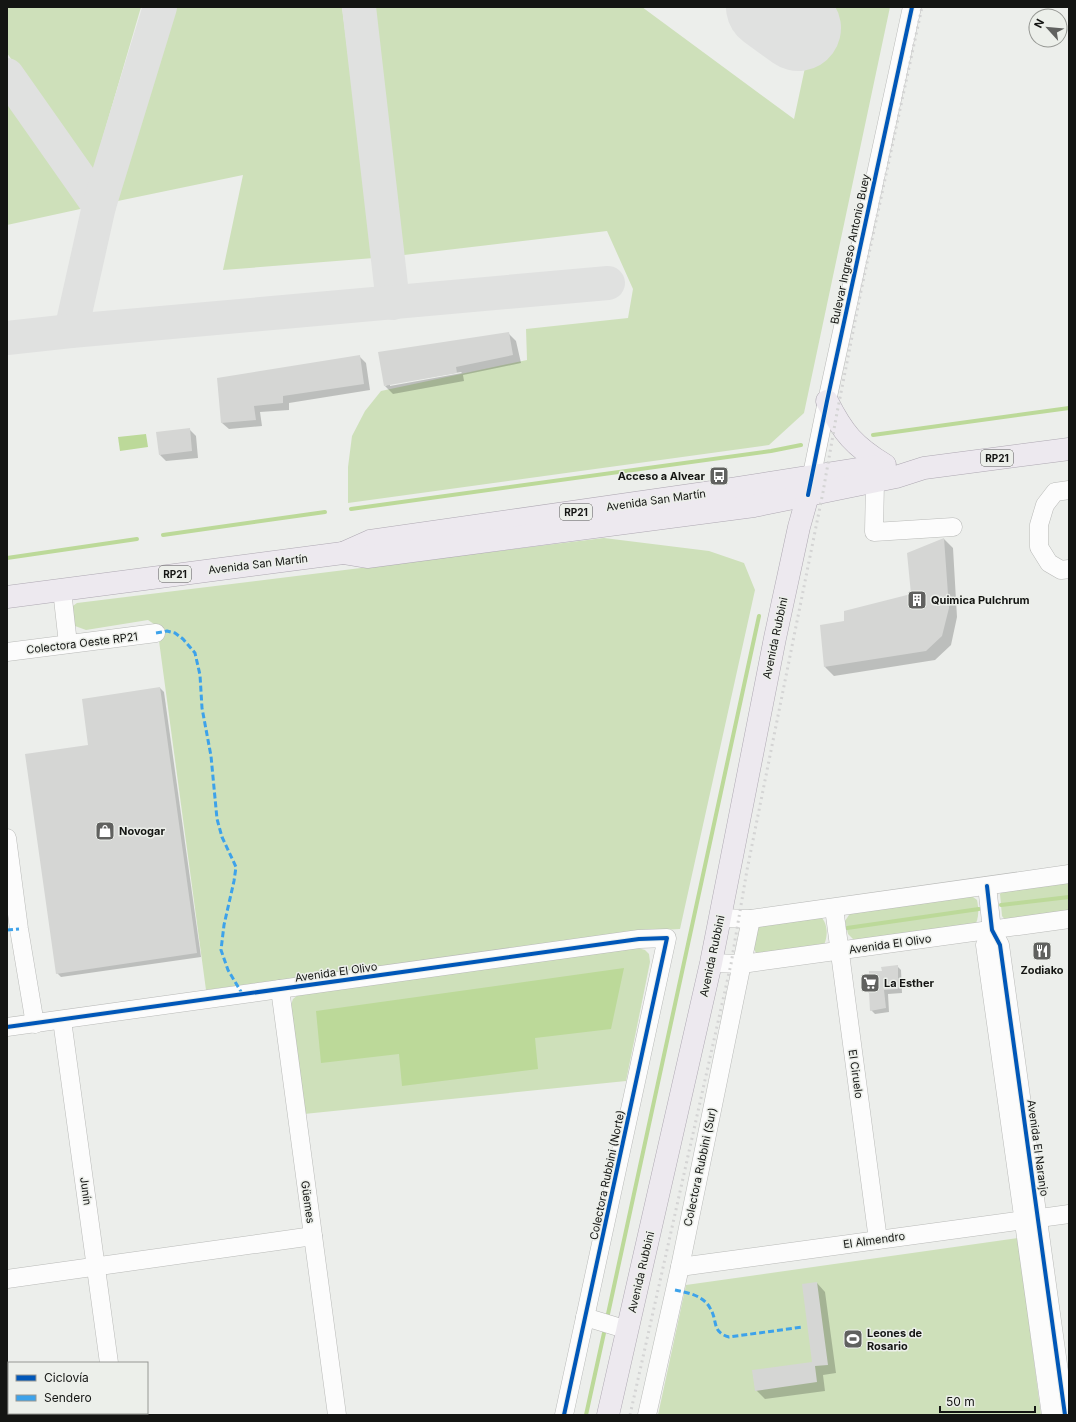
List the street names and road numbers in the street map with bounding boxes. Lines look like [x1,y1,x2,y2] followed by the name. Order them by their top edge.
[827,173,873,325] street label: Bulevar Ingreso Antonio Buey
[981,450,1013,466] road number: RP21
[605,486,707,514] street label: Avenida San Martín
[560,504,592,520] road number: RP21
[207,551,309,577] street label: Avenida San Martín
[159,566,191,582] road number: RP21
[759,596,791,680] street label: Avenida Rubbini
[25,629,139,657] street label: Colectora Oeste RP21
[696,914,728,998] street label: Avenida Rubbini
[848,931,932,957] street label: Avenida El Olivo
[294,959,378,985] street label: Avenida El Olivo
[846,1049,866,1100] street label: El Ciruelo
[1024,1099,1052,1198] street label: Avenida El Naranjo
[681,1106,719,1228] street label: Colectora Rubbini (Sur)
[586,1109,628,1241] street label: Colectora Rubbini (Norte)
[77,1176,95,1206] street label: Junín
[298,1180,318,1224] street label: Güemes
[842,1229,906,1251] street label: El Almendro
[625,1230,657,1314] street label: Avenida Rubbini

